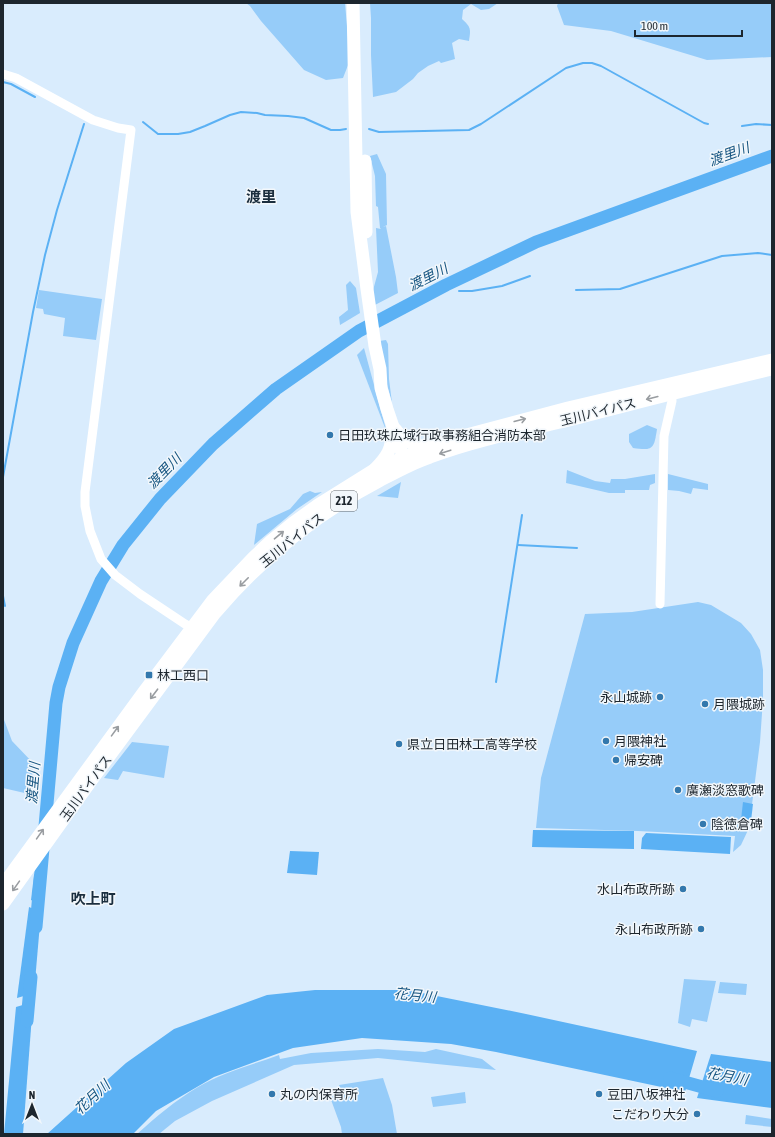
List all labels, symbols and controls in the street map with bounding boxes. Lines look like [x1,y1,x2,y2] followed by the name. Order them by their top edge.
[635,12,742,38] scale bar
[641,19,668,33] text: 100 m
[707,139,753,169] water label: 渡里川
[246,188,276,205] district label: 渡里
[406,259,452,294] water label: 渡里川
[558,395,638,429] street label: 玉川バイパス
[646,395,659,402] one-way arrow
[514,416,527,424] one-way arrow
[338,428,546,443] place label: 日田玖珠広域行政事務組合消防本部
[325,430,335,440] marker: 日田玖珠広域行政事務組合消防本部
[440,448,452,456] one-way arrow
[144,449,186,492] water label: 渡里川
[331,491,357,511] road number: 212
[257,510,327,570] street label: 玉川バイパス
[274,530,284,539] one-way arrow
[239,577,249,587] one-way arrow
[157,668,209,683] place label: 林工西口
[144,670,154,680] marker: 林工西口
[150,689,159,700] one-way arrow
[600,690,652,705] place label: 永山城跡
[655,692,665,702] marker: 永山城跡
[713,697,765,712] place label: 月隈城跡
[700,699,710,709] marker: 月隈城跡
[111,725,120,736] one-way arrow
[614,734,666,749] place label: 月隈神社
[601,736,611,746] marker: 月隈神社
[407,737,537,752] place label: 県立日田林工高等学校
[394,739,404,749] marker: 県立日田林工高等学校
[57,752,115,824] street label: 玉川バイパス
[624,753,663,768] place label: 帰安碑
[611,755,621,765] marker: 帰安碑
[23,759,43,805] water label: 渡里川
[686,783,764,798] place label: 廣瀬淡窓歌碑
[673,785,683,795] marker: 廣瀬淡窓歌碑
[711,817,763,832] place label: 陰徳倉碑
[698,819,708,829] marker: 陰徳倉碑
[36,829,44,840] one-way arrow
[12,880,20,891] one-way arrow
[597,882,675,897] place label: 水山布政所跡
[678,884,688,894] marker: 水山布政所跡
[70,890,116,907] district label: 吹上町
[615,922,693,937] place label: 永山布政所跡
[696,924,706,934] marker: 永山布政所跡
[393,985,439,1005] water label: 花月川
[705,1064,751,1088] water label: 花月川
[71,1075,114,1117] water label: 花月川
[12,1085,52,1125] north arrow
[280,1087,358,1102] place label: 丸の内保育所
[607,1087,685,1102] place label: 豆田八坂神社
[29,1089,35,1101] text: N
[267,1089,277,1099] marker: 丸の内保育所
[594,1089,604,1099] marker: 豆田八坂神社
[611,1107,689,1122] place label: こだわり大分
[692,1109,702,1119] marker: こだわり大分

